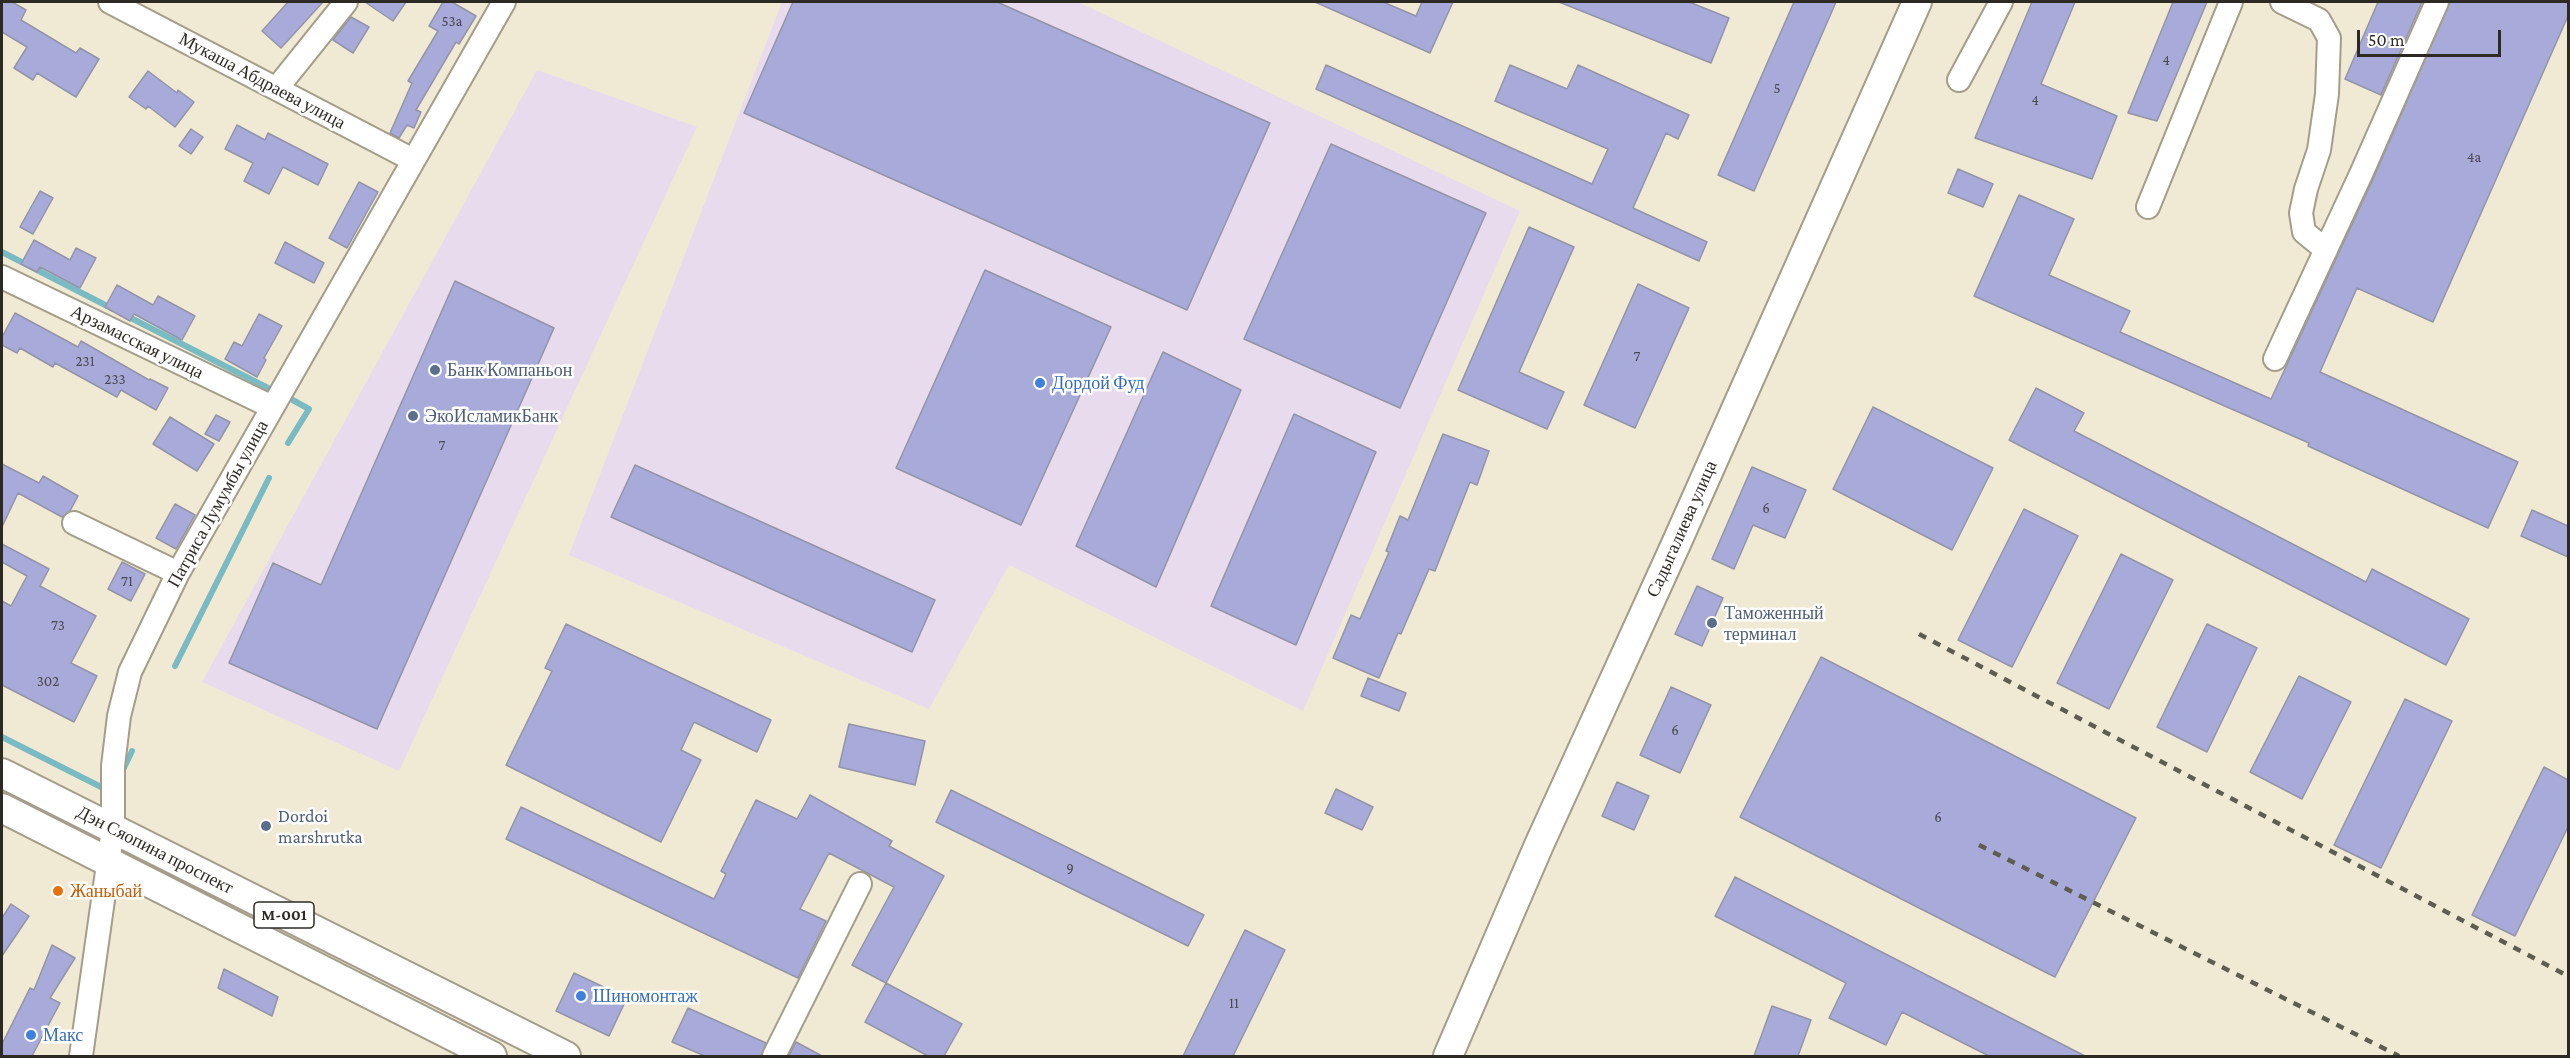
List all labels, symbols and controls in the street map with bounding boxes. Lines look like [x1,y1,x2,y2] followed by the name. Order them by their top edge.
[442,12,462,30] house number: 53a
[2360,18,2504,56] scale bar
[175,28,349,134] street label: Мукаша Абдраева улица
[2368,30,2405,50] text: 50 m
[2162,51,2170,69] house number: 4
[1773,79,1781,97] house number: 5
[2031,91,2039,109] house number: 4
[2467,148,2481,166] house number: 4a
[67,300,207,384] street label: Арзамасская улица
[1634,347,1640,365] house number: 7
[75,352,95,370] house number: 231
[447,359,572,381] place label: Банк Компаньон
[428,363,442,377] marker: Банк Компаньон
[104,370,126,388] house number: 233
[1052,372,1144,394] place label: Дордой Фуд
[1033,376,1047,390] marker: Дордой Фуд
[425,405,558,427] place label: ЭкоИсламикБанк
[406,409,420,423] marker: ЭкоИсламикБанк
[163,417,273,591] street label: Патриса Лумумбы улица
[439,436,445,454] house number: 7
[1642,457,1722,601] street label: Садыгалиева улица
[1762,499,1770,517] house number: 6
[121,572,133,590] house number: 71
[1724,602,1824,644] place label: Таможенный терминал
[51,616,65,634] house number: 73
[1705,616,1719,630] marker: Таможенный терминал
[37,672,59,690] house number: 302
[1671,721,1679,739] house number: 6
[73,801,237,899] street label: Дэн Сяопина проспект
[278,805,363,848] place label: Dordoi marshrutka
[1934,808,1942,826] house number: 6
[259,819,273,833] marker: Dordoi marshrutka
[1066,859,1074,877] house number: 9
[70,880,142,902] place label: Жаныбай
[51,884,65,898] marker: Жаныбай
[254,902,314,928] road number: M-001
[593,985,698,1007] place label: Шиномонтаж
[574,989,588,1003] marker: Шиномонтаж
[1229,994,1239,1012] house number: 11
[43,1024,83,1046] place label: Макс
[24,1028,38,1042] marker: Макс

